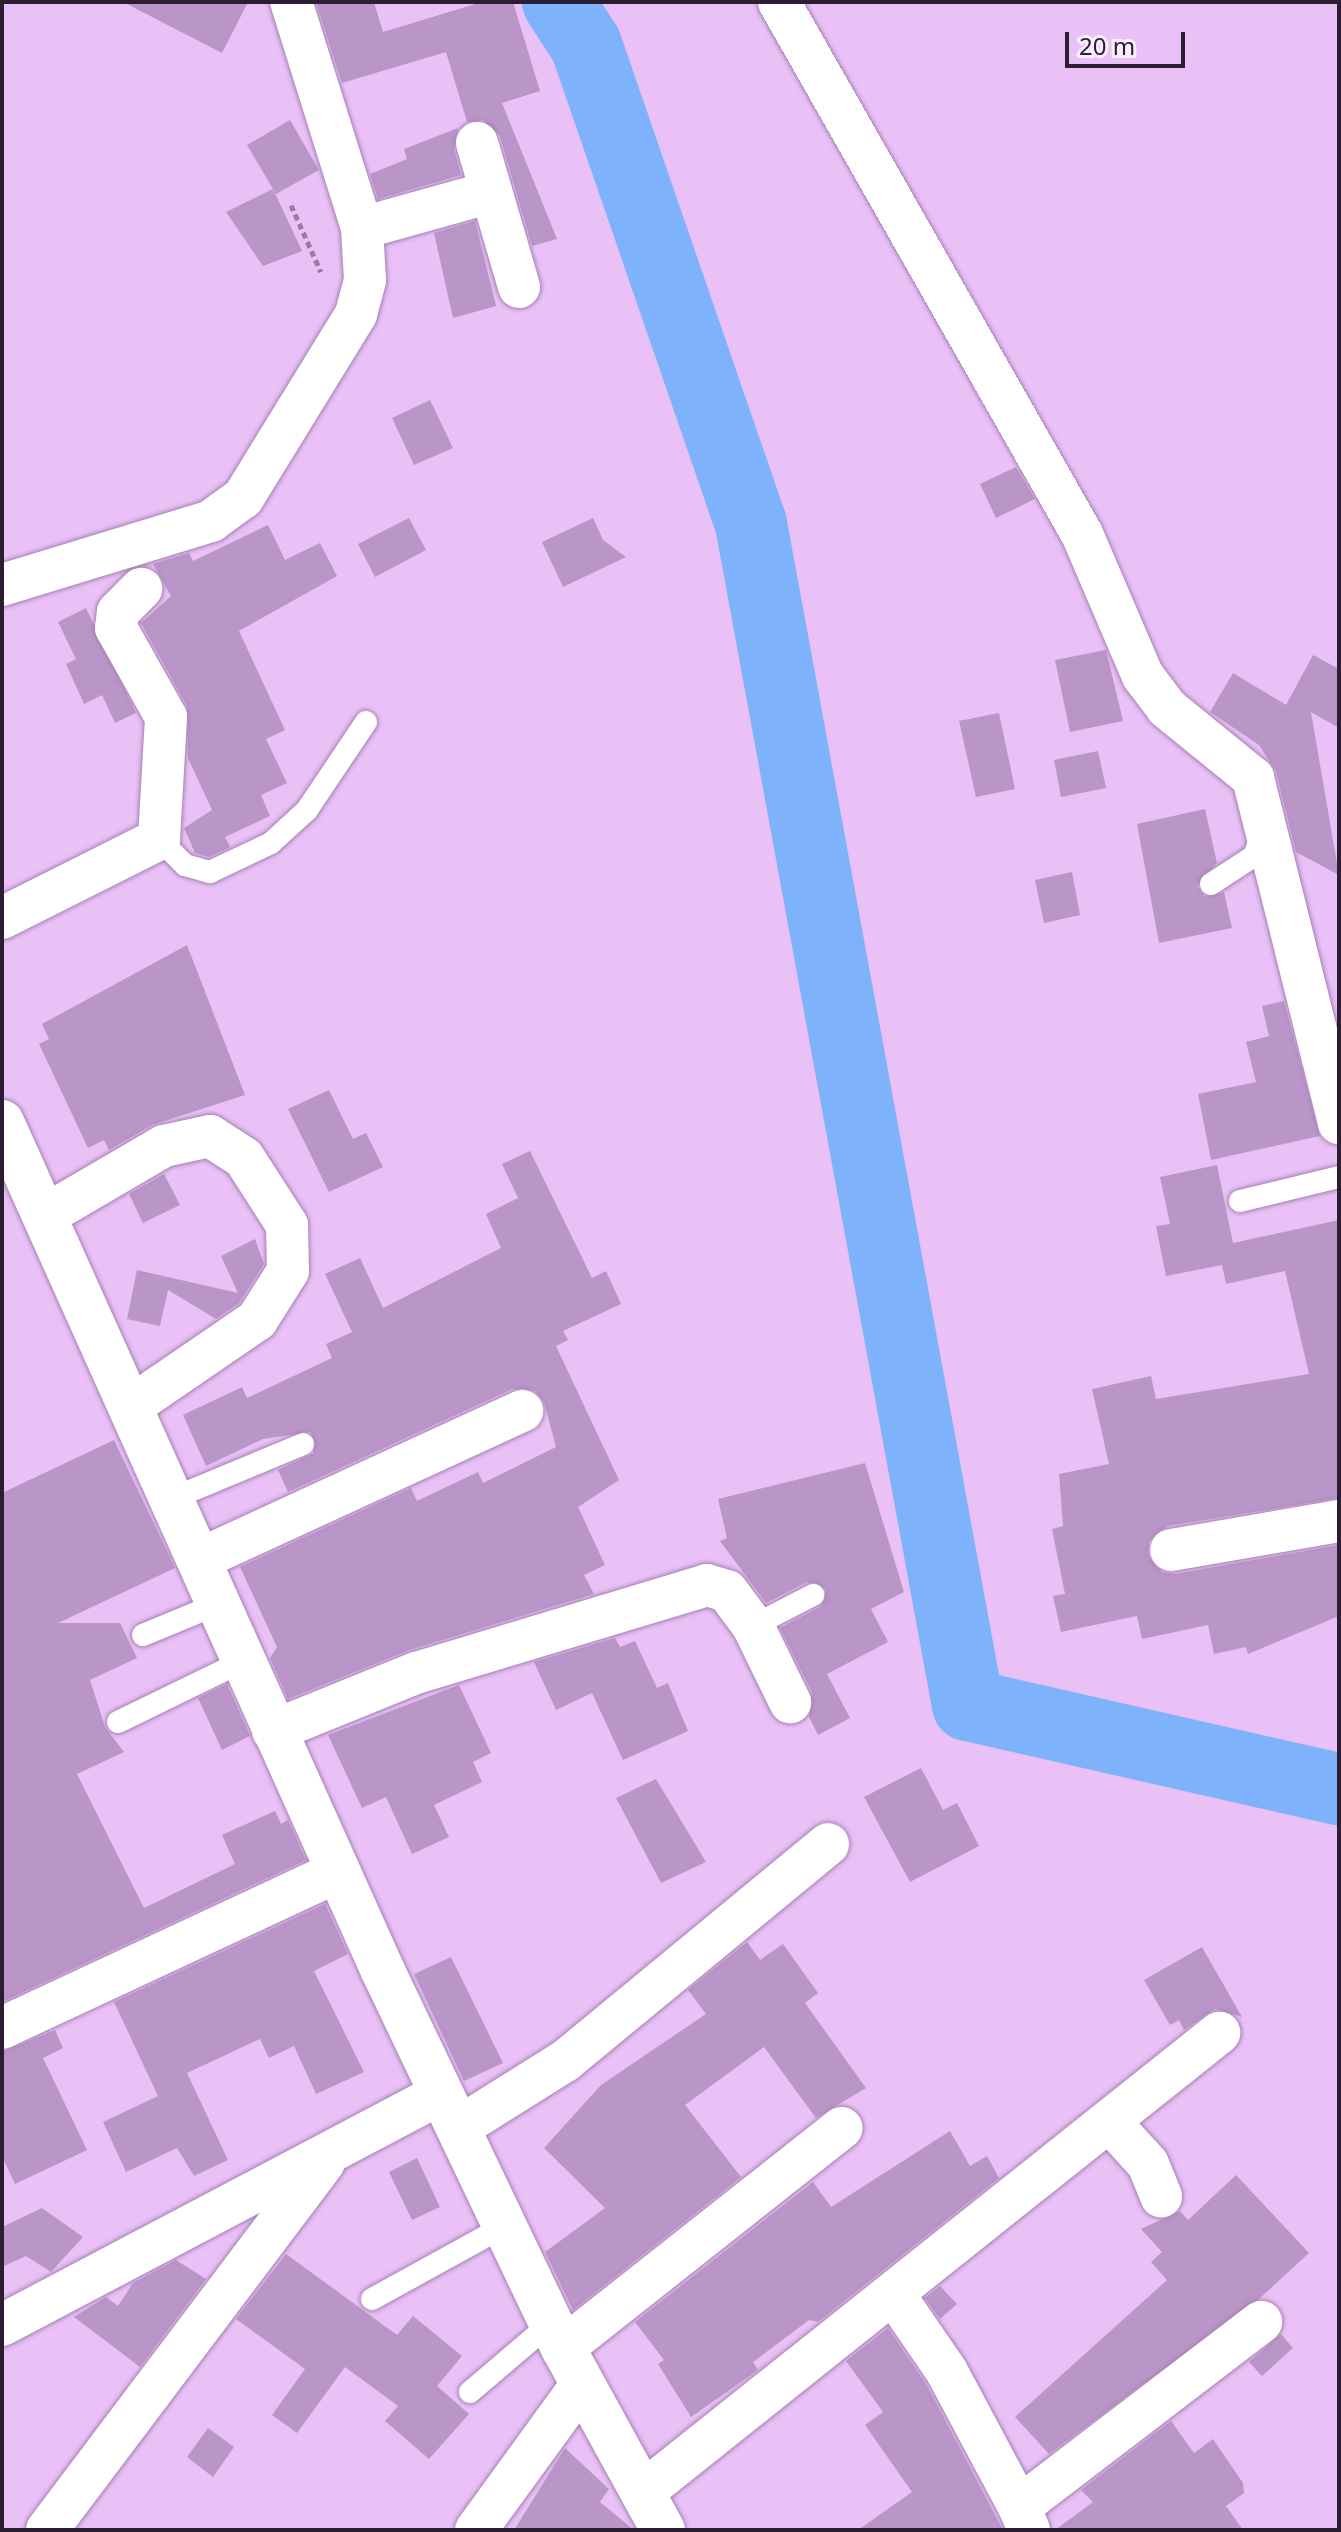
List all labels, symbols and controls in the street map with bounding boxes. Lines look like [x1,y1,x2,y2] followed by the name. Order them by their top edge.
[1069,16,1189,66] scale bar
[1079,29,1135,62] text: 20 m

